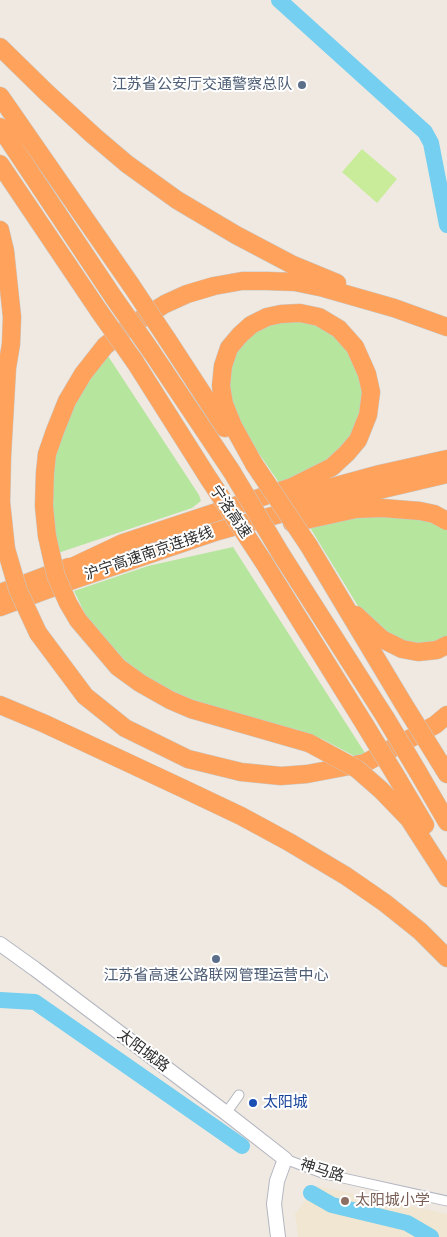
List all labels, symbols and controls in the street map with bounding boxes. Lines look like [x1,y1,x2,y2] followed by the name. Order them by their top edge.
[112,76,292,94] place label: 江苏省公安厅交通警察总队
[296,79,308,91] marker: 江苏省公安厅交通警察总队
[206,482,254,542] street label: 宁洛高速
[82,524,216,584] street label: 沪宁高速南京连接线
[210,953,222,965] marker: 江苏省高速公路联网管理运营中心
[104,967,328,985] place label: 江苏省高速公路联网管理运营中心
[114,1026,172,1076] street label: 太阳城路
[263,1094,308,1112] place label: 太阳城
[247,1097,259,1109] marker: 太阳城
[298,1156,346,1186] street label: 神马路
[355,1192,430,1210] place label: 太阳城小学
[339,1195,351,1207] marker: 太阳城小学

